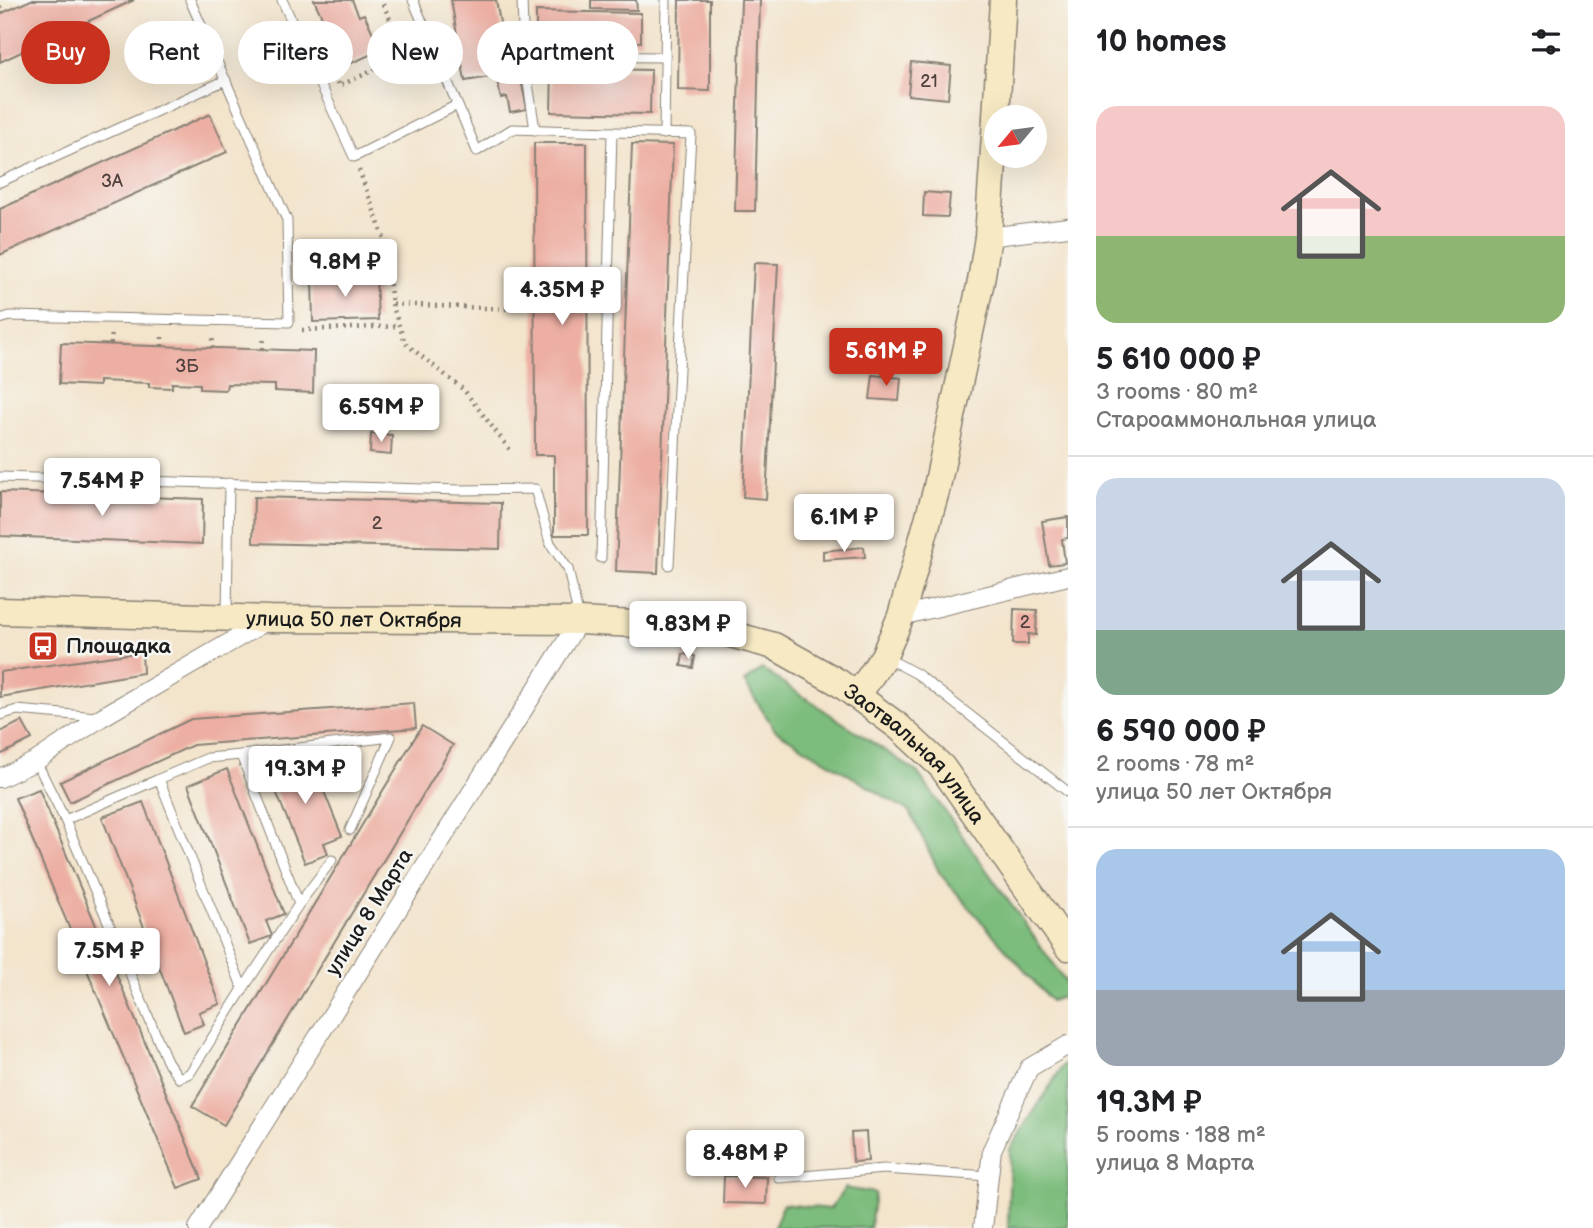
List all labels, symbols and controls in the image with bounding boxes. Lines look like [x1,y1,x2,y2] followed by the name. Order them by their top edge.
[21,21,110,84] chip: Buy
[124,21,224,84] chip: Rent
[238,21,353,84] chip: Filters
[367,21,463,84] chip: New
[477,21,638,84] chip: Apartment
[1527,23,1565,61] icon: filters
[1096,24,1227,60] text: 10 homes
[920,71,938,92] house number: 21
[984,105,1046,168] north arrow
[984,105,1047,168] map controls
[1268,151,1394,277] icon: home
[101,171,123,192] house number: 3А
[288,240,402,299] pin: 9.8M ₽
[309,248,381,276] text: 9.8M ₽
[497,268,627,327] pin: 4.35M ₽
[520,276,604,304] text: 4.35M ₽
[821,328,951,388] pin: 5.61M ₽
[845,337,927,365] text: 5.61M ₽
[1096,342,1261,378] text: 5 610 000 ₽
[175,356,199,377] house number: 3Б
[1096,378,1258,406] text: 3 rooms · 80 m²
[316,384,446,444] pin: 6.59M ₽
[338,393,424,421] text: 6.59M ₽
[1096,406,1377,434] text: Староаммональная улица
[37,458,167,518] pin: 7.54M ₽
[60,467,144,495] text: 7.54M ₽
[787,494,901,554] pin: 6.1M ₽
[810,503,878,531] text: 6.1M ₽
[372,513,383,534] house number: 2
[1268,523,1394,649] icon: home
[623,602,753,661] pin: 9.83M ₽
[246,606,462,633] street label: улица 50 лет Октября
[645,610,731,638] text: 9.83M ₽
[1020,612,1031,633] house number: 2
[26,629,60,663] bus stop icon: Площадка
[66,634,172,659] place label: Площадка
[839,679,990,829] street label: Заотвальная улица
[1096,714,1266,750] text: 6 590 000 ₽
[240,746,370,806] pin: 19.3M ₽
[1096,750,1254,778] text: 2 rooms · 78 m²
[264,755,346,783] text: 19.3M ₽
[1096,778,1332,806] text: улица 50 лет Октября
[320,844,419,980] street label: улица 8 Марта
[1268,894,1394,1020] icon: home
[52,928,166,988] pin: 7.5M ₽
[74,937,144,965] text: 7.5M ₽
[1096,1085,1202,1121] text: 19.3M ₽
[1096,1121,1266,1149] text: 5 rooms · 188 m²
[680,1130,810,1190] pin: 8.48M ₽
[702,1139,788,1167] text: 8.48M ₽
[1096,1149,1255,1177] text: улица 8 Марта

